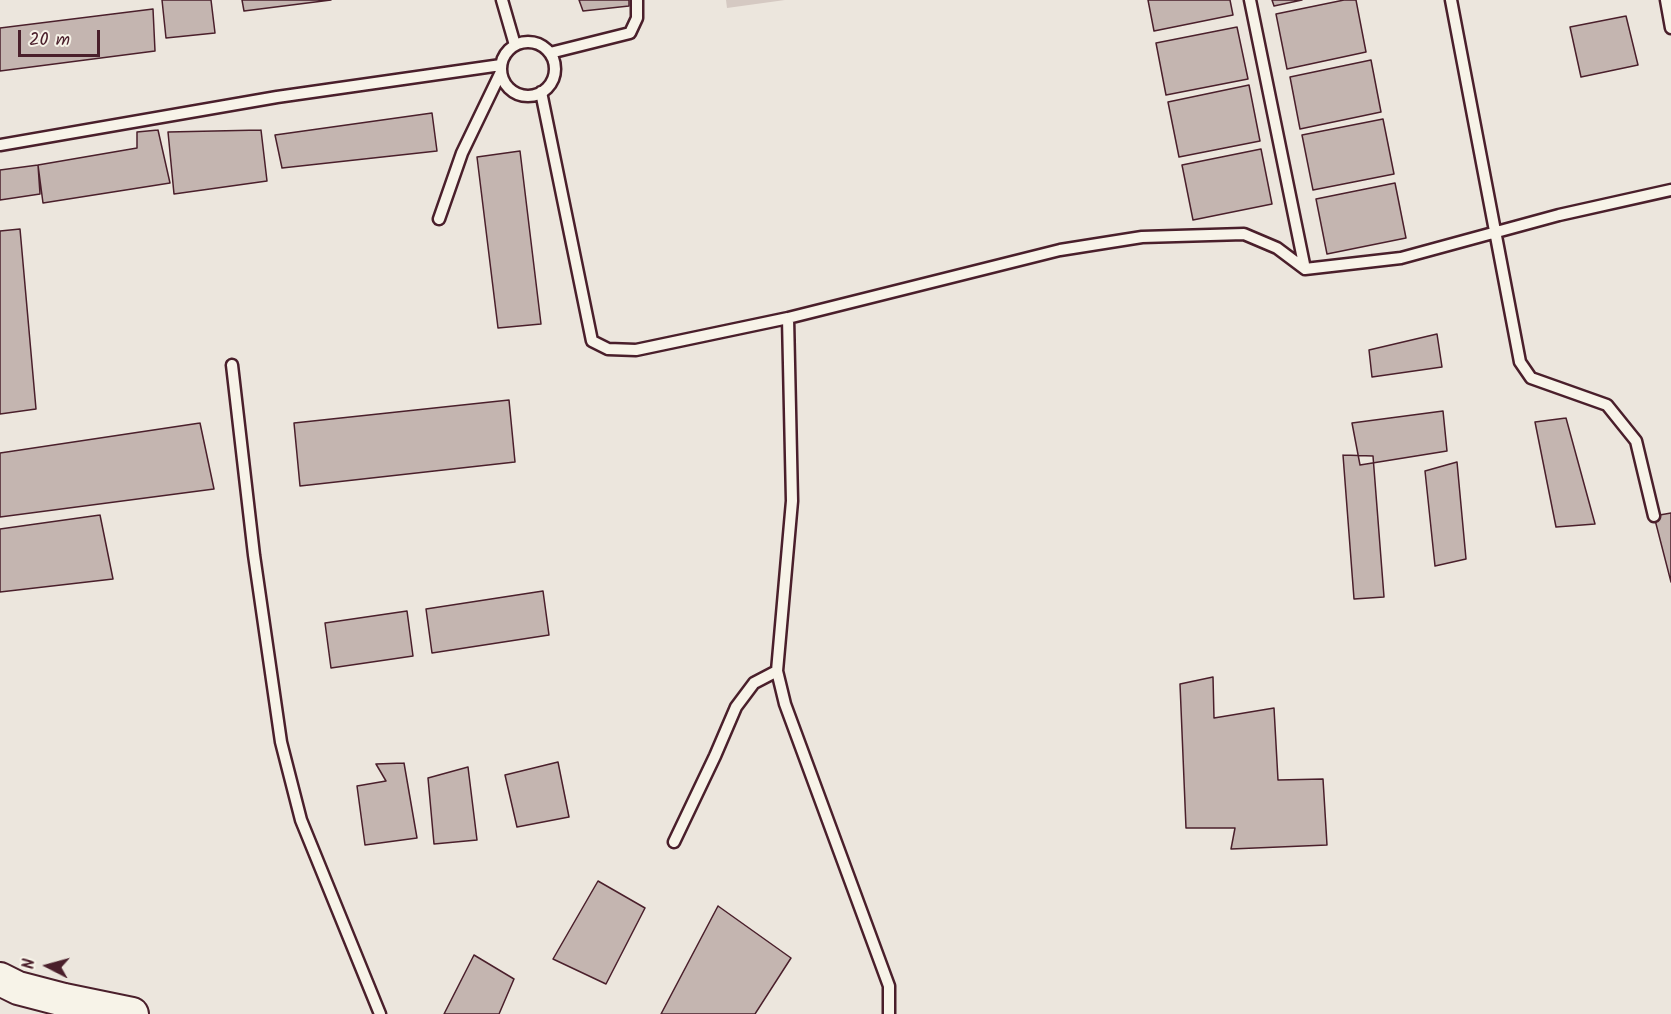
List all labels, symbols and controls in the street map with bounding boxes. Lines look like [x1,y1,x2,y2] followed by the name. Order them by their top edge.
[21,18,104,56] scale bar
[29,26,70,55] text: 20 m
[18,936,78,996] north arrow
[17,958,43,970] text: N

